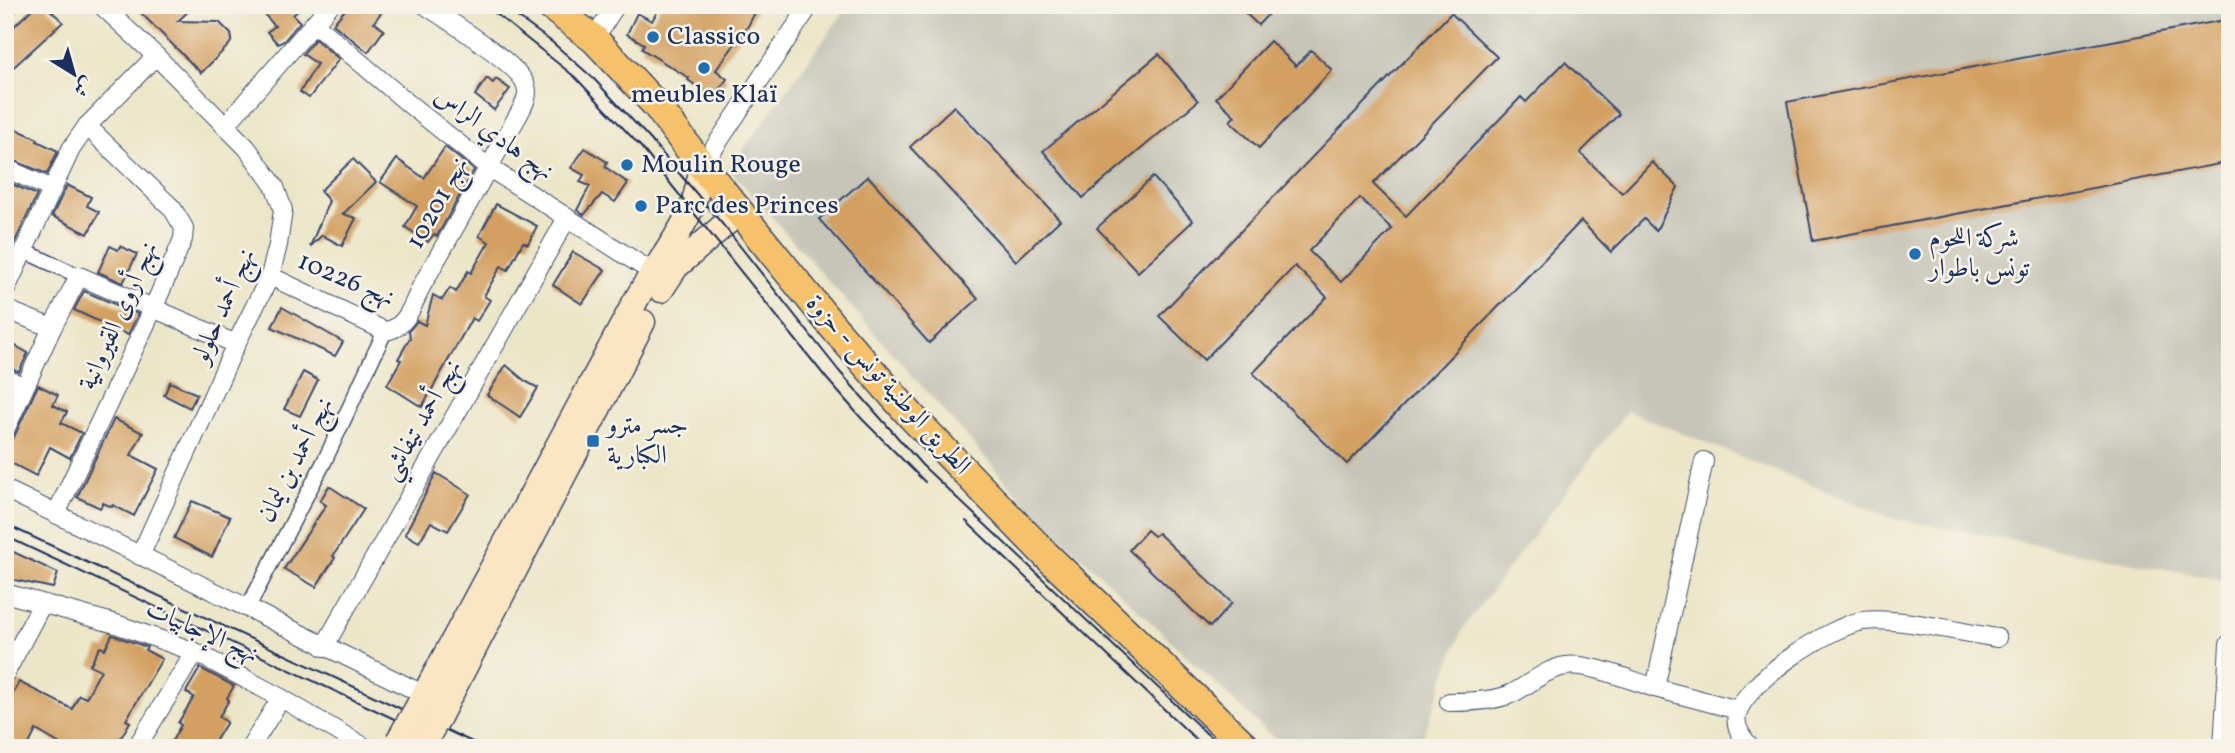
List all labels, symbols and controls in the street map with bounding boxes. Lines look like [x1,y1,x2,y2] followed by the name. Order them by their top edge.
[667,19,760,55] place label: Classico
[645,29,661,45] marker: Classico
[38,38,108,108] north arrow
[696,60,712,76] marker: meubles Klaï
[68,70,98,102] text: ش
[631,77,777,113] place label: meubles Klaï
[424,78,561,193] street label: نهج هادي الراس
[641,147,801,183] place label: Moulin Rouge
[398,150,482,258] street label: نهج 10201
[619,157,635,173] marker: Moulin Rouge
[655,188,839,224] place label: Parc des Princes
[633,198,649,214] marker: Parc des Princes
[1926,221,2030,287] place label: شركة اللحوم تونس باطوار
[69,236,171,398] street label: نهج أروى القيروانية
[181,242,269,374] street label: نهج أحمد حلولو
[290,243,400,320] street label: نهج 10226
[1907,246,1923,262] marker: شركة اللحوم تونس باطوار
[797,287,979,483] street label: الطريق الوطنية تونس - حزوة
[372,352,475,489] street label: نهج أحمد تيفاشي
[248,390,347,531] street label: نهج أحمد بن ليمان
[604,408,688,474] place label: جسر مترو الكبارية
[585,433,601,449] marker: جسر مترو الكبارية
[138,591,264,677] street label: نهج الإجابيات

